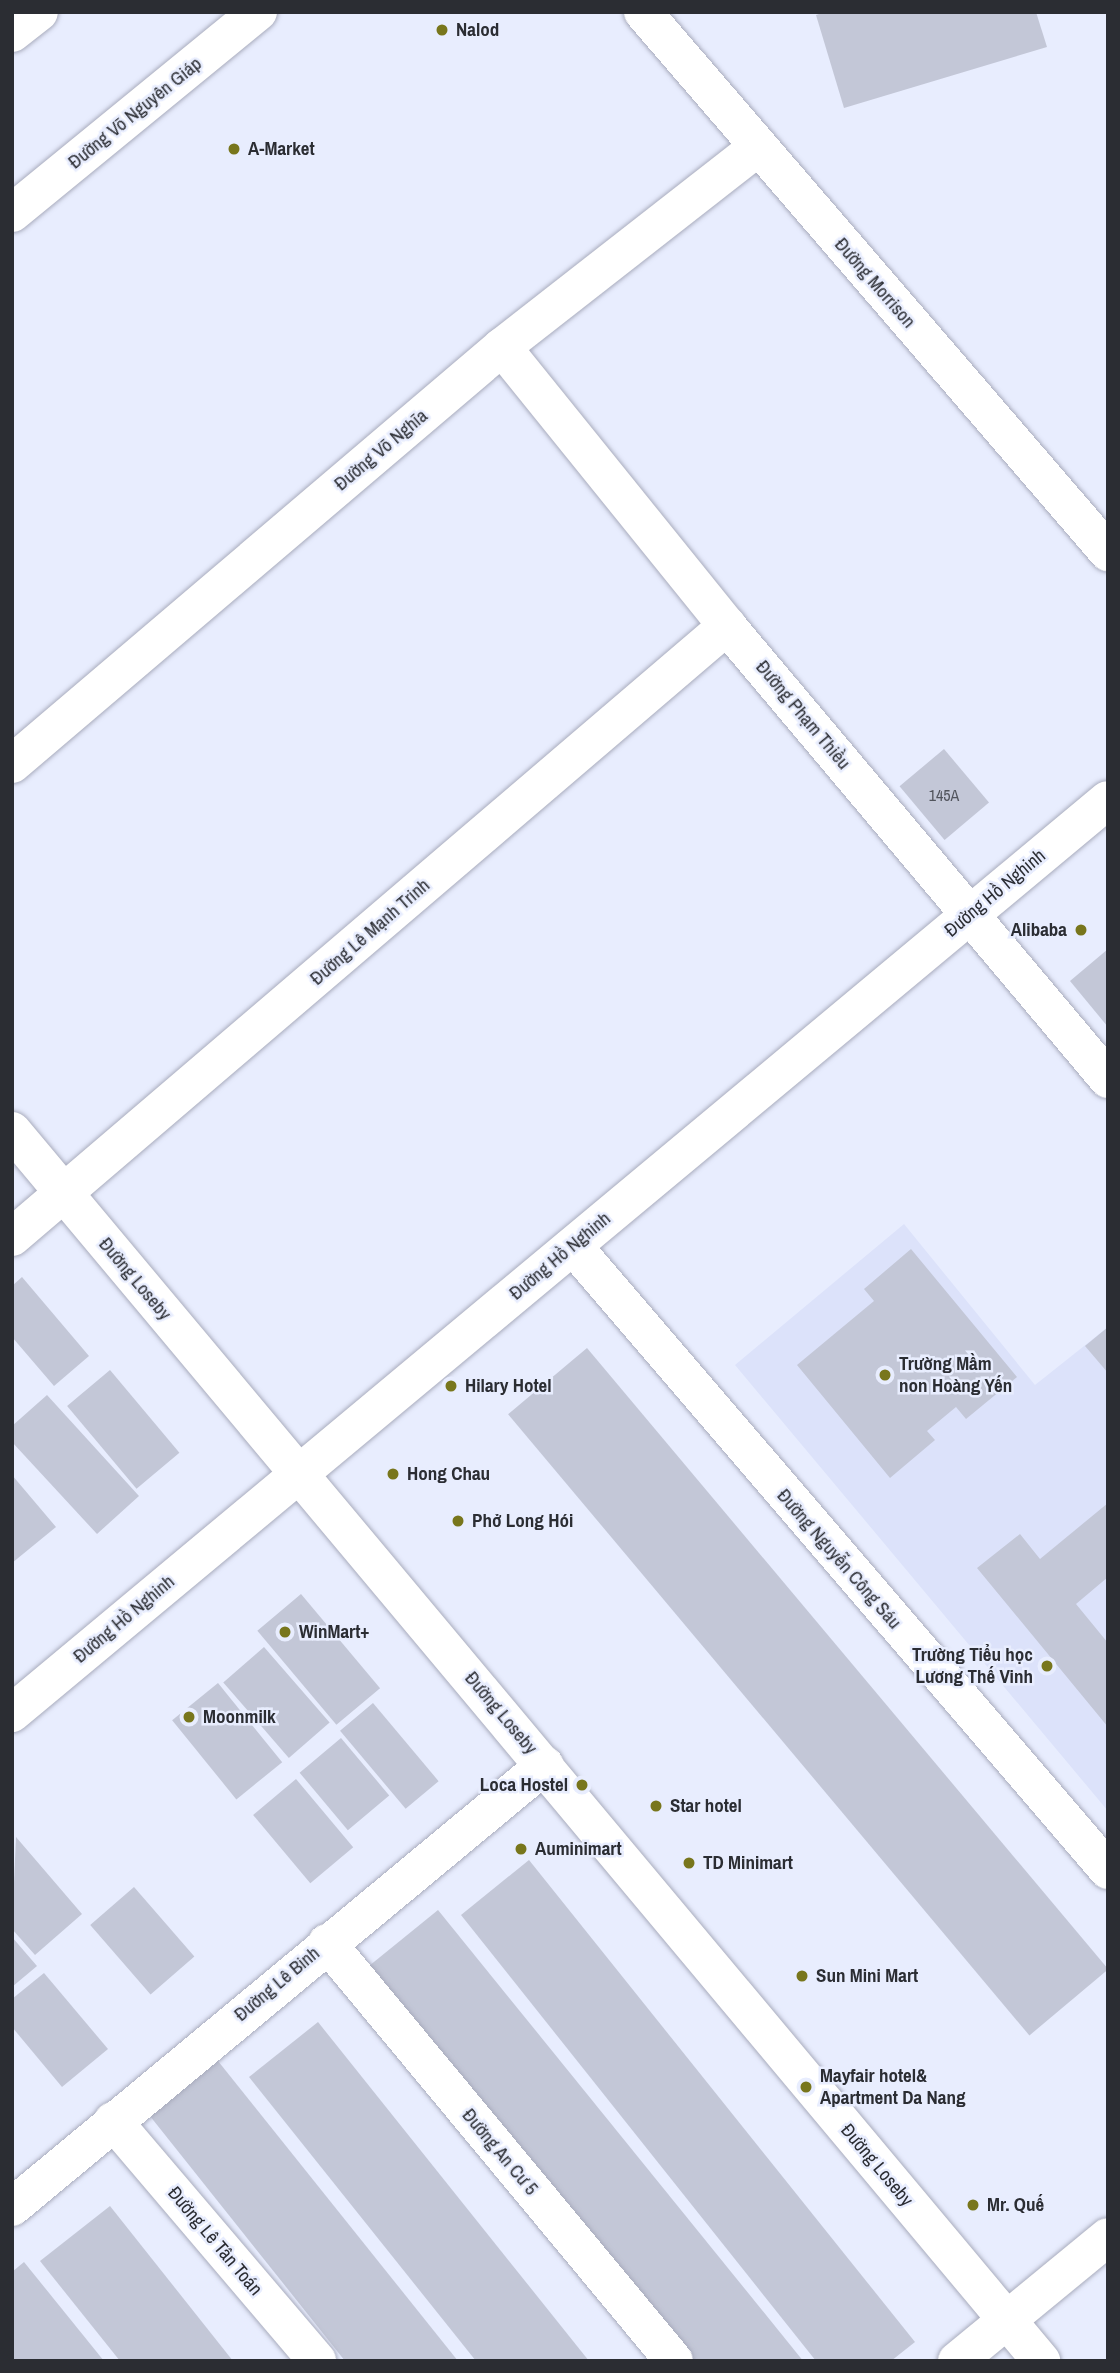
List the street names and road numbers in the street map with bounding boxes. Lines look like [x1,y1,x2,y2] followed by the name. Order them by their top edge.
[64,52,206,174] street label: Đường Võ Nguyên Giáp
[830,233,920,333] street label: Đường Morrison
[330,405,432,495] street label: Đường Võ Nghĩa
[751,656,855,774] street label: Đường Phạm Thiều
[940,844,1050,942] street label: Đường Hồ Nghinh
[306,874,434,990] street label: Đường Lê Mạnh Trinh
[505,1207,615,1305] street label: Đường Hồ Nghinh
[94,1233,176,1325] street label: Đường Loseby
[772,1485,906,1633] street label: Đường Nguyễn Công Sáu
[69,1570,179,1668] street label: Đường Hồ Nghinh
[460,1667,542,1759] street label: Đường Loseby
[230,1942,324,2026] street label: Đường Lê Binh
[457,2104,543,2200] street label: Đường An Cư 5
[836,2119,918,2211] street label: Đường Loseby
[163,2182,267,2300] street label: Đường Lê Tân Toán

